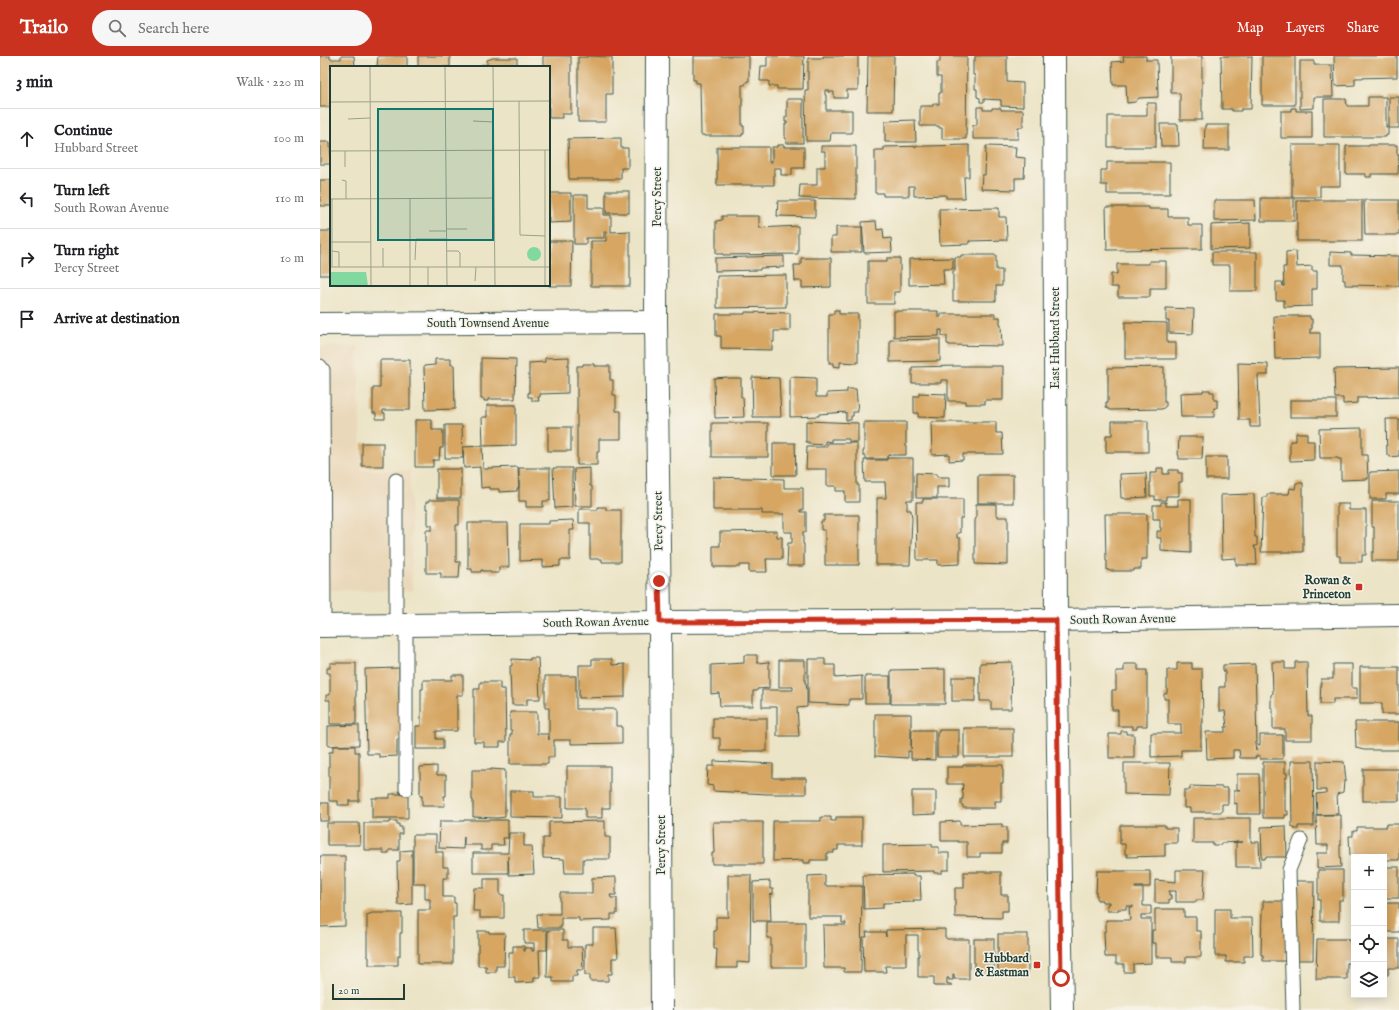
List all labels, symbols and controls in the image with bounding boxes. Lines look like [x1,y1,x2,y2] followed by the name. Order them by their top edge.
[92,10,372,46] search box
[20,16,68,40] text: Trailo
[106,17,128,39] icon: search
[138,19,209,38] text: Search here
[1237,19,1264,37] text: Map
[1286,19,1325,37] text: Layers
[1347,19,1379,37] text: Share
[330,66,550,286] inset map
[16,72,53,93] text: 3 min
[236,74,304,91] text: Walk · 220 m
[54,121,112,140] text: Continue
[16,128,38,150] icon: ahead
[274,130,304,147] text: 100 m
[54,140,138,157] text: Hubbard Street
[650,167,665,227] street label: Percy Street
[54,181,110,200] text: Turn left
[16,188,38,210] icon: left
[275,190,304,207] text: 110 m
[54,200,169,217] text: South Rowan Avenue
[54,241,119,260] text: Turn right
[16,248,38,270] icon: right
[280,250,304,267] text: 10 m
[54,260,119,277] text: Percy Street
[1048,287,1063,389] street label: East Hubbard Street
[16,308,38,330] icon: arrive
[54,309,180,328] text: Arrive at destination
[427,316,549,331] street label: South Townsend Avenue
[650,491,667,551] street label: Percy Street
[650,572,668,590] route end
[1302,573,1352,602] place label: Rowan & Princeton
[1354,582,1364,592] marker: Rowan & Princeton
[1070,611,1177,628] street label: South Rowan Avenue
[543,614,650,631] street label: South Rowan Avenue
[654,815,669,875] street label: Percy Street
[1351,854,1387,998] map controls
[1351,854,1387,890] button: +
[1351,890,1387,926] button: −
[1351,926,1387,962] button: locate
[975,951,1030,980] place label: Hubbard & Eastman
[1032,960,1042,970] marker: Hubbard & Eastman
[1351,962,1387,998] button: layers
[1052,969,1070,987] route start
[332,982,405,1001] scale bar
[338,984,359,998] text: 20 m

